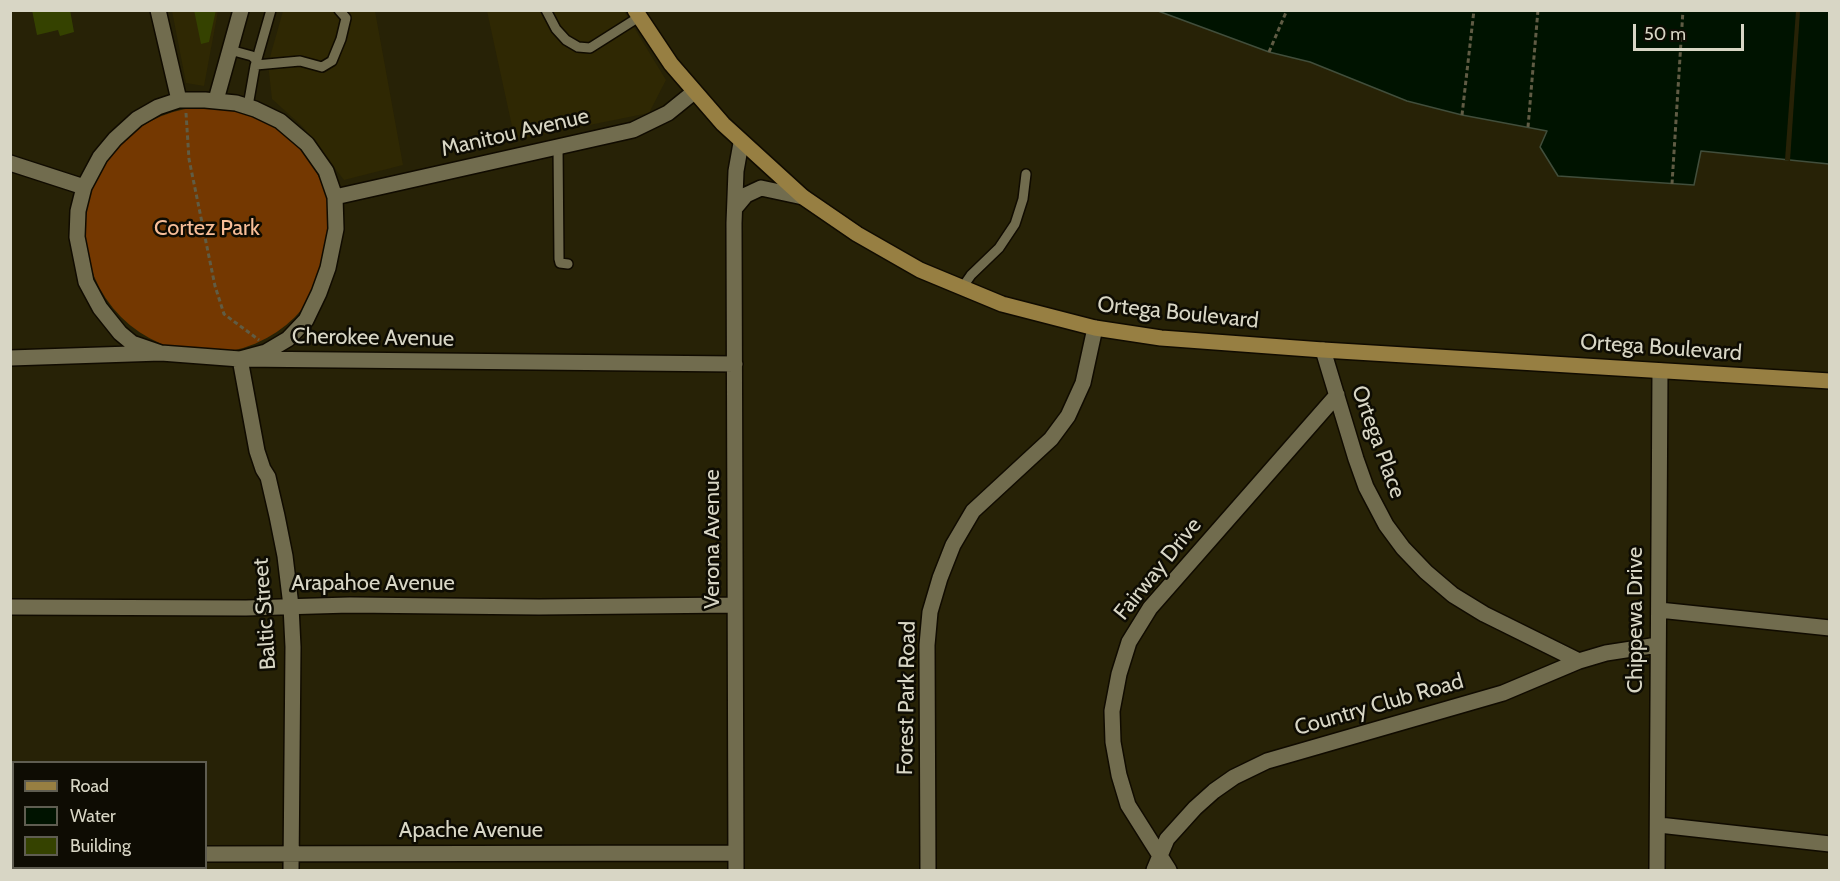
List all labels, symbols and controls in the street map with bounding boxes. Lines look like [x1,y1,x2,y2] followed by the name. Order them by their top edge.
[1636,12,1747,50] scale bar
[1644,23,1686,45] text: 50 m
[439,103,591,163] street label: Manitou Avenue
[154,216,260,242] park label: Cortez Park
[1096,291,1260,335] street label: Ortega Boulevard
[292,323,454,353] street label: Cherokee Avenue
[1579,329,1743,367] street label: Ortega Boulevard
[1345,382,1411,502] street label: Ortega Place
[700,469,726,609] street label: Verona Avenue
[1109,513,1207,625] street label: Fairway Drive
[1623,547,1649,693] street label: Chippewa Drive
[248,557,282,671] street label: Baltic Street
[291,571,455,597] street label: Arapahoe Avenue
[892,621,922,775] street label: Forest Park Road
[1291,668,1467,742] street label: Country Club Road
[12,761,207,869] legend
[70,775,109,797] text: Road
[70,805,116,827] text: Water
[399,818,543,844] street label: Apache Avenue
[70,835,131,857] text: Building

